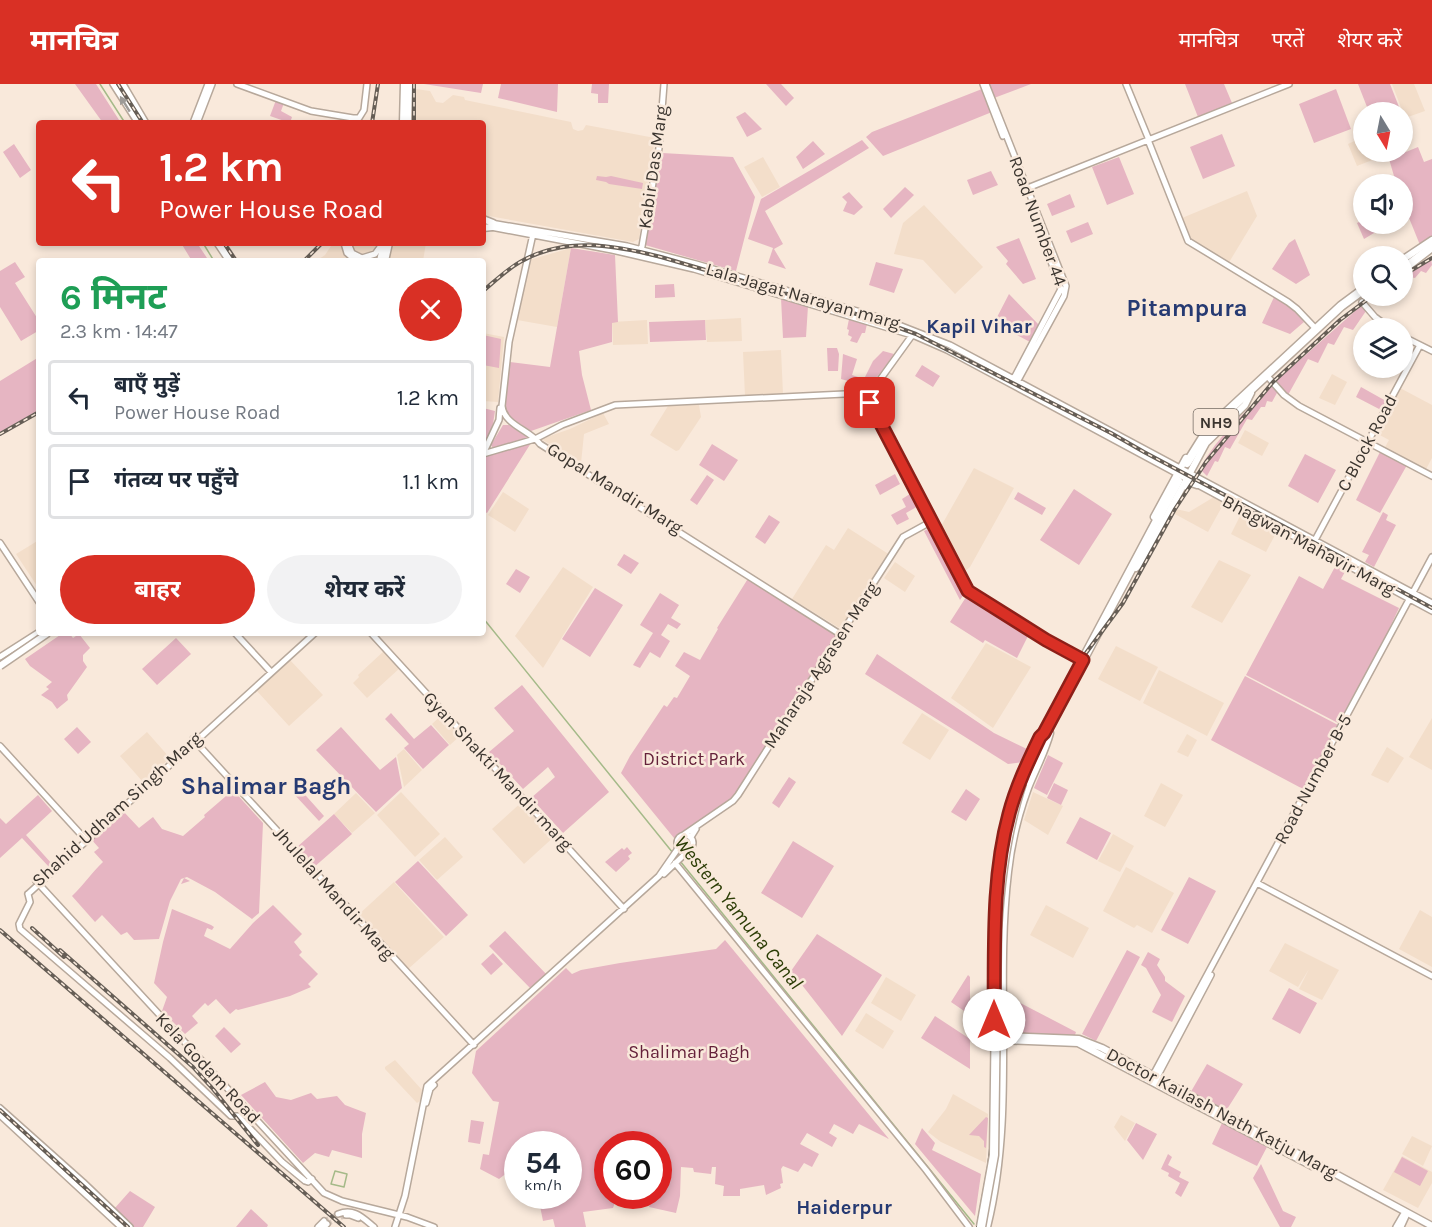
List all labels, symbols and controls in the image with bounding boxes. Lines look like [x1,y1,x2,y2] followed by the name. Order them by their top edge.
[30,24,118,57] text: मानचित्र
[1179,28,1239,52] text: मानचित्र
[1272,28,1304,52] text: परतें
[1337,28,1402,52] text: शेयर करें
[120,95,131,112] one-way arrow
[1353,102,1413,162] north arrow
[1353,102,1413,378] map controls
[633,104,673,230] street label: Kabir Das Marg
[159,142,284,192] text: 1.2 km
[60,144,138,222] icon: left
[1004,153,1072,289] street label: Road Number 44
[1353,174,1413,234] button: sound
[159,193,384,225] text: Power House Road
[1353,246,1413,306] button: search
[703,258,903,334] street label: Lala Jagat Narayan marg
[60,276,167,318] text: 6 मिनट
[399,278,462,341] button: close
[1126,294,1248,322] district label: Pitampura
[926,315,1032,338] district label: Kapil Vihar
[1353,318,1413,378] button: layers
[60,320,178,343] text: 2.3 km · 14:47
[114,372,180,398] text: बाएँ मुड़ें
[844,377,895,428] pin
[63,381,96,414] icon: left
[397,385,459,411] text: 1.2 km
[853,386,886,419] icon: arrive
[1332,391,1402,495] street label: C Block Road
[114,401,281,424] text: Power House Road
[1194,409,1238,435] road number: NH9
[543,437,687,539] street label: Gopal Mandir Marg
[63,465,96,498] icon: arrive
[114,467,238,493] text: गंतव्य पर पहुँचे
[402,469,459,495] text: 1.1 km
[1219,490,1399,600] street label: Bhagwan Mahavir Marg
[60,555,255,624] button: बाहर
[267,555,462,624] button: शेयर करें
[759,577,883,753] street label: Maharaja Agrasen Marg
[419,687,577,855] street label: Gyan Shakti Mandir marg
[1269,710,1357,848] street label: Road Number B-5
[27,727,207,891] street label: Shahid Udham Singh Marg
[643,748,745,770] park label: District Park
[181,772,351,800] district label: Shalimar Bagh
[268,822,400,964] street label: Jhulelal Mandir Marg
[670,831,808,994] water label: Western Yamuna Canal
[962,988,1026,1052] position arrow
[151,1008,265,1128] street label: Kela Godam Road
[628,1041,750,1063] park label: Shalimar Bagh
[1103,1043,1341,1183] street label: Doctor Kailash Nath Katju Marg
[594,1131,672,1209] speed limit sign: 60
[525,1145,561,1181] text: 54
[524,1176,562,1194] text: km/h
[796,1196,892,1219] district label: Haiderpur

